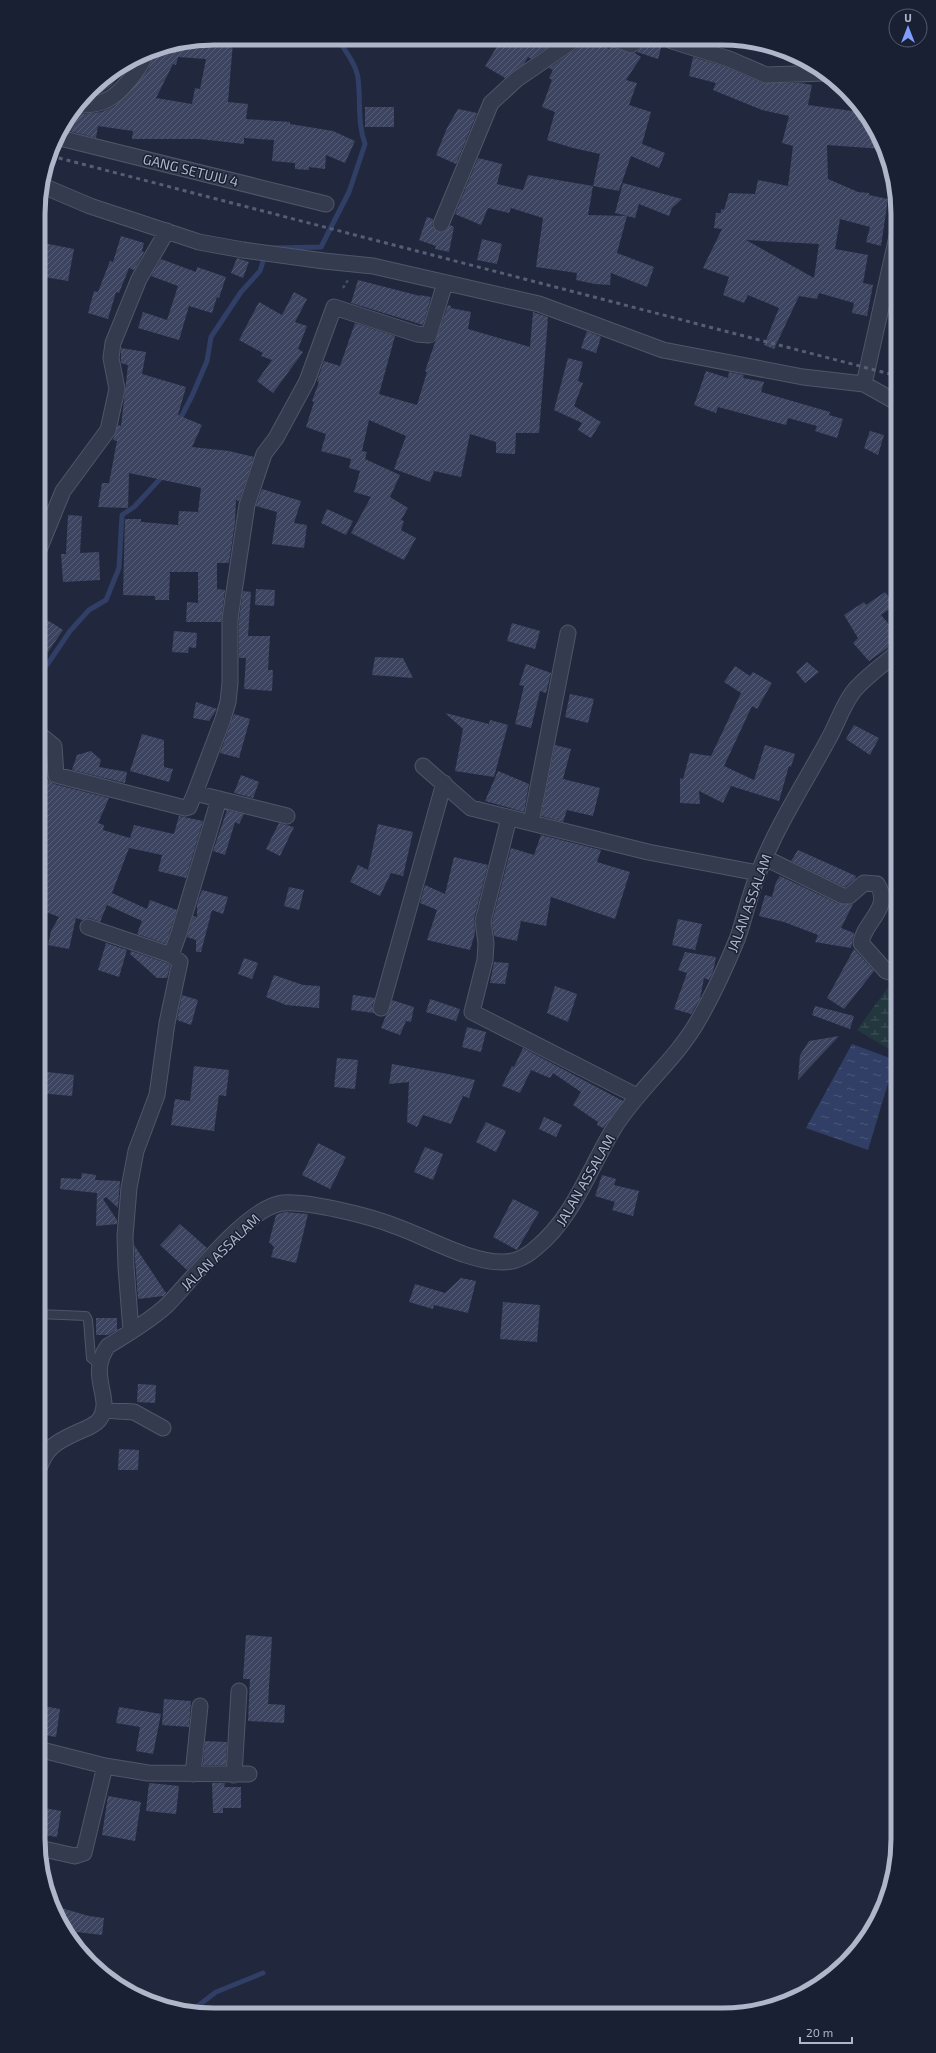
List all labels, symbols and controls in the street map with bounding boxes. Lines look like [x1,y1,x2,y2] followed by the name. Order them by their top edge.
[888,8,928,48] north arrow
[904,11,912,24] text: U
[141,150,241,190] street label: GANG SETUJU 4
[723,852,775,954] street label: JALAN ASSALAM
[552,1131,618,1229] street label: JALAN ASSALAM
[177,1210,263,1294] street label: JALAN ASSALAM
[800,2019,852,2045] scale bar
[806,2025,833,2039] text: 20 m

